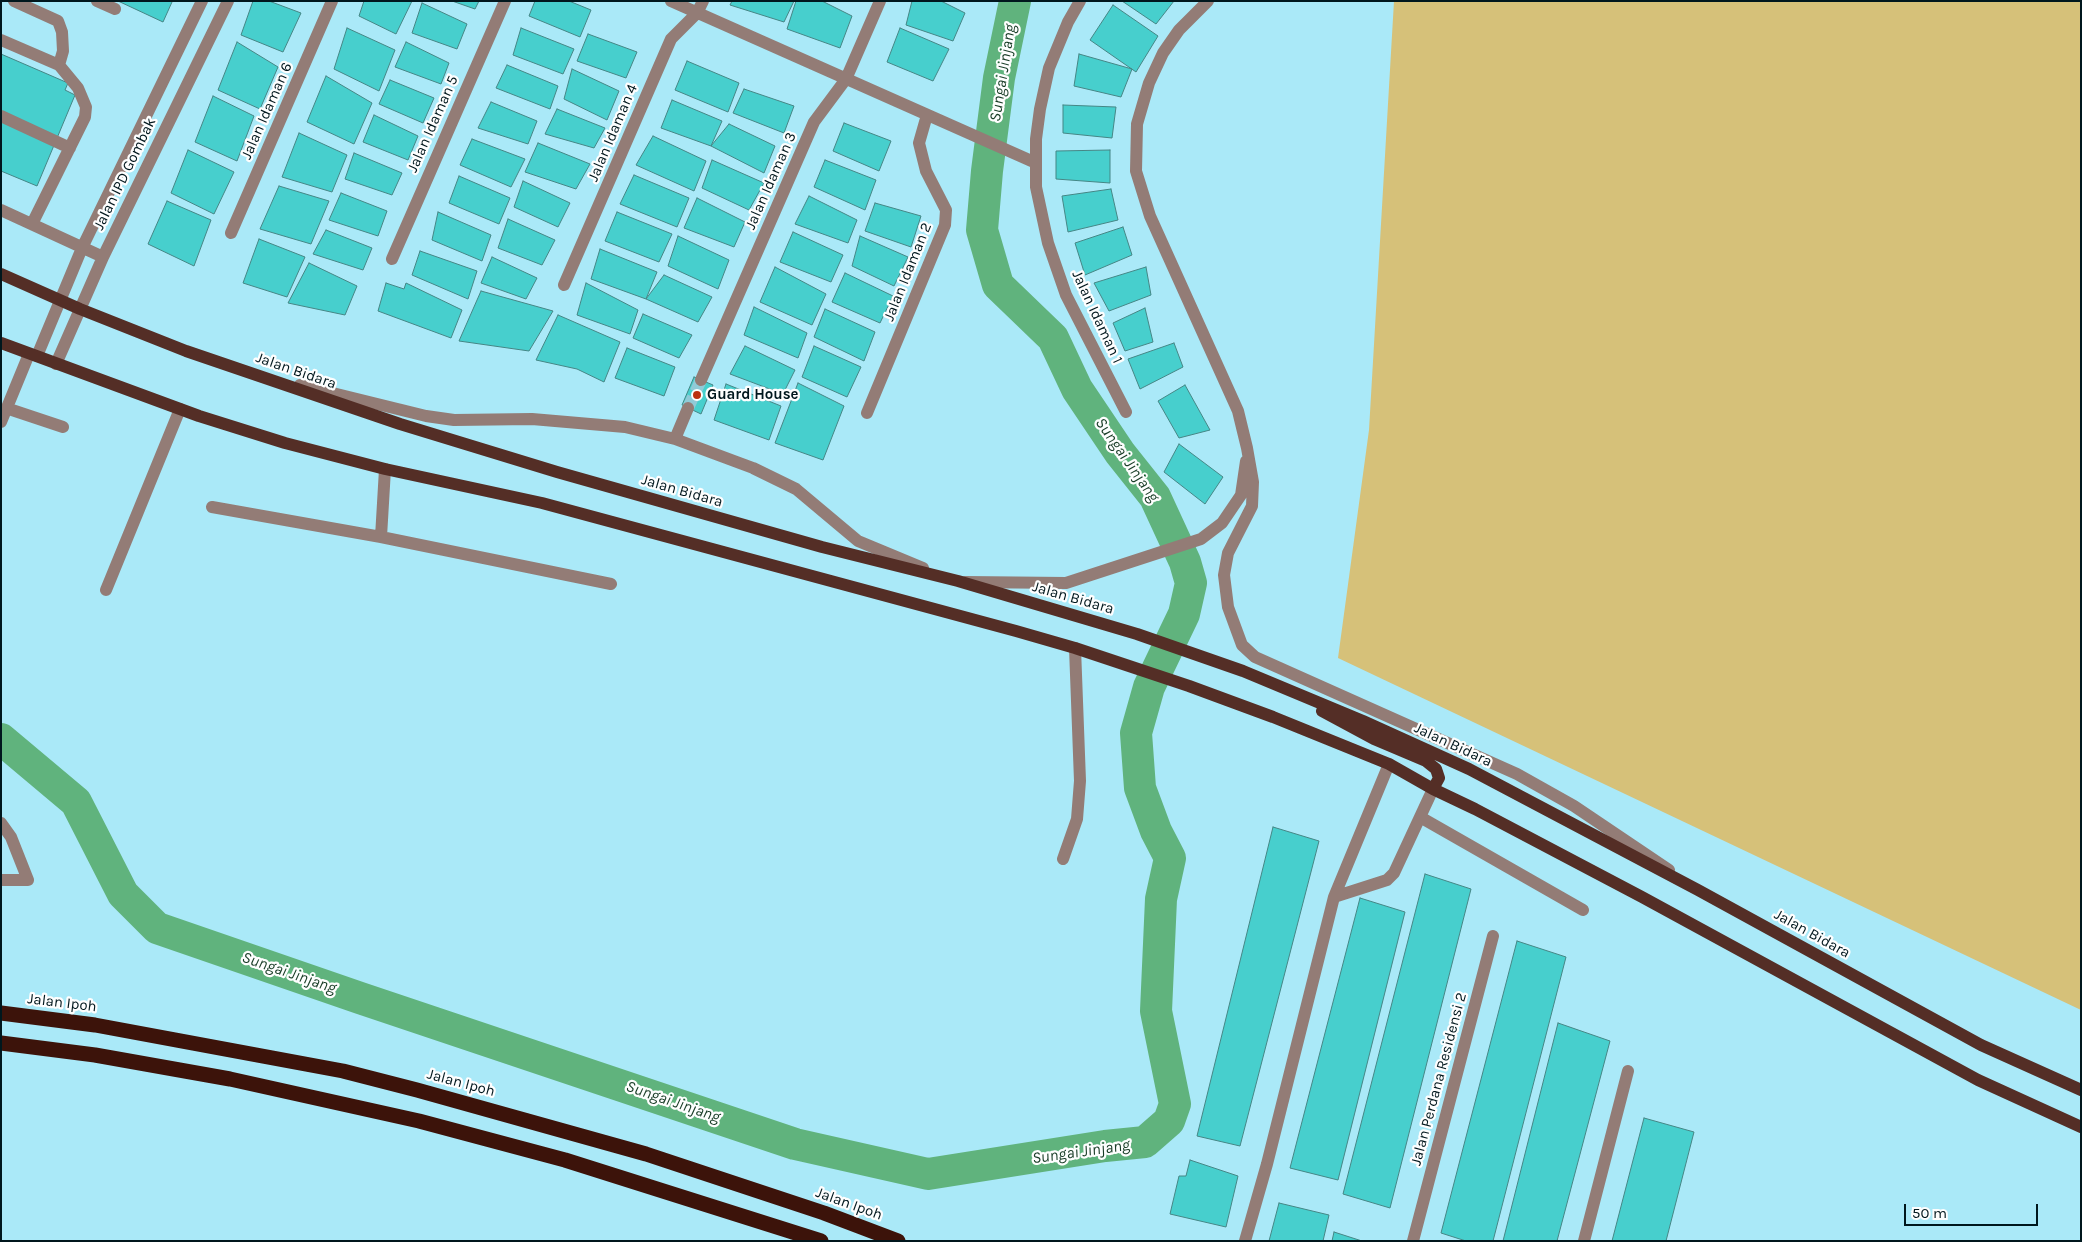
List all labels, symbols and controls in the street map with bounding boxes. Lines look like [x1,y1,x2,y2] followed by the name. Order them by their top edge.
[986,23,1020,123] water label: Sungai Jinjang
[238,60,296,162] street label: Jalan Idaman 6
[404,73,462,175] street label: Jalan Idaman 5
[584,82,642,184] street label: Jalan Idaman 4
[90,115,160,233] street label: Jalan IPD Gombak
[742,130,800,232] street label: Jalan Idaman 3
[880,220,936,324] street label: Jalan Idaman 2
[1068,268,1126,366] street label: Jalan Idaman 1
[253,349,339,393] street label: Jalan Bidara
[707,386,799,404] place label: Guard House
[691,389,703,401] marker: Guard House
[1091,414,1163,506] water label: Sungai Jinjang
[639,471,725,511] street label: Jalan Bidara
[1030,578,1116,618] street label: Jalan Bidara
[1411,719,1495,771] street label: Jalan Bidara
[1771,906,1853,962] street label: Jalan Bidara
[239,948,339,998] water label: Sungai Jinjang
[26,990,98,1016] street label: Jalan Ipoh
[1407,991,1471,1167] street label: Jalan Perdana Residensi 2
[425,1065,497,1101] street label: Jalan Ipoh
[623,1077,723,1127] water label: Sungai Jinjang
[1031,1136,1131,1168] water label: Sungai Jinjang
[813,1184,885,1224] street label: Jalan Ipoh
[1907,1194,2041,1226] scale bar
[1912,1204,1947,1222] text: 50 m

